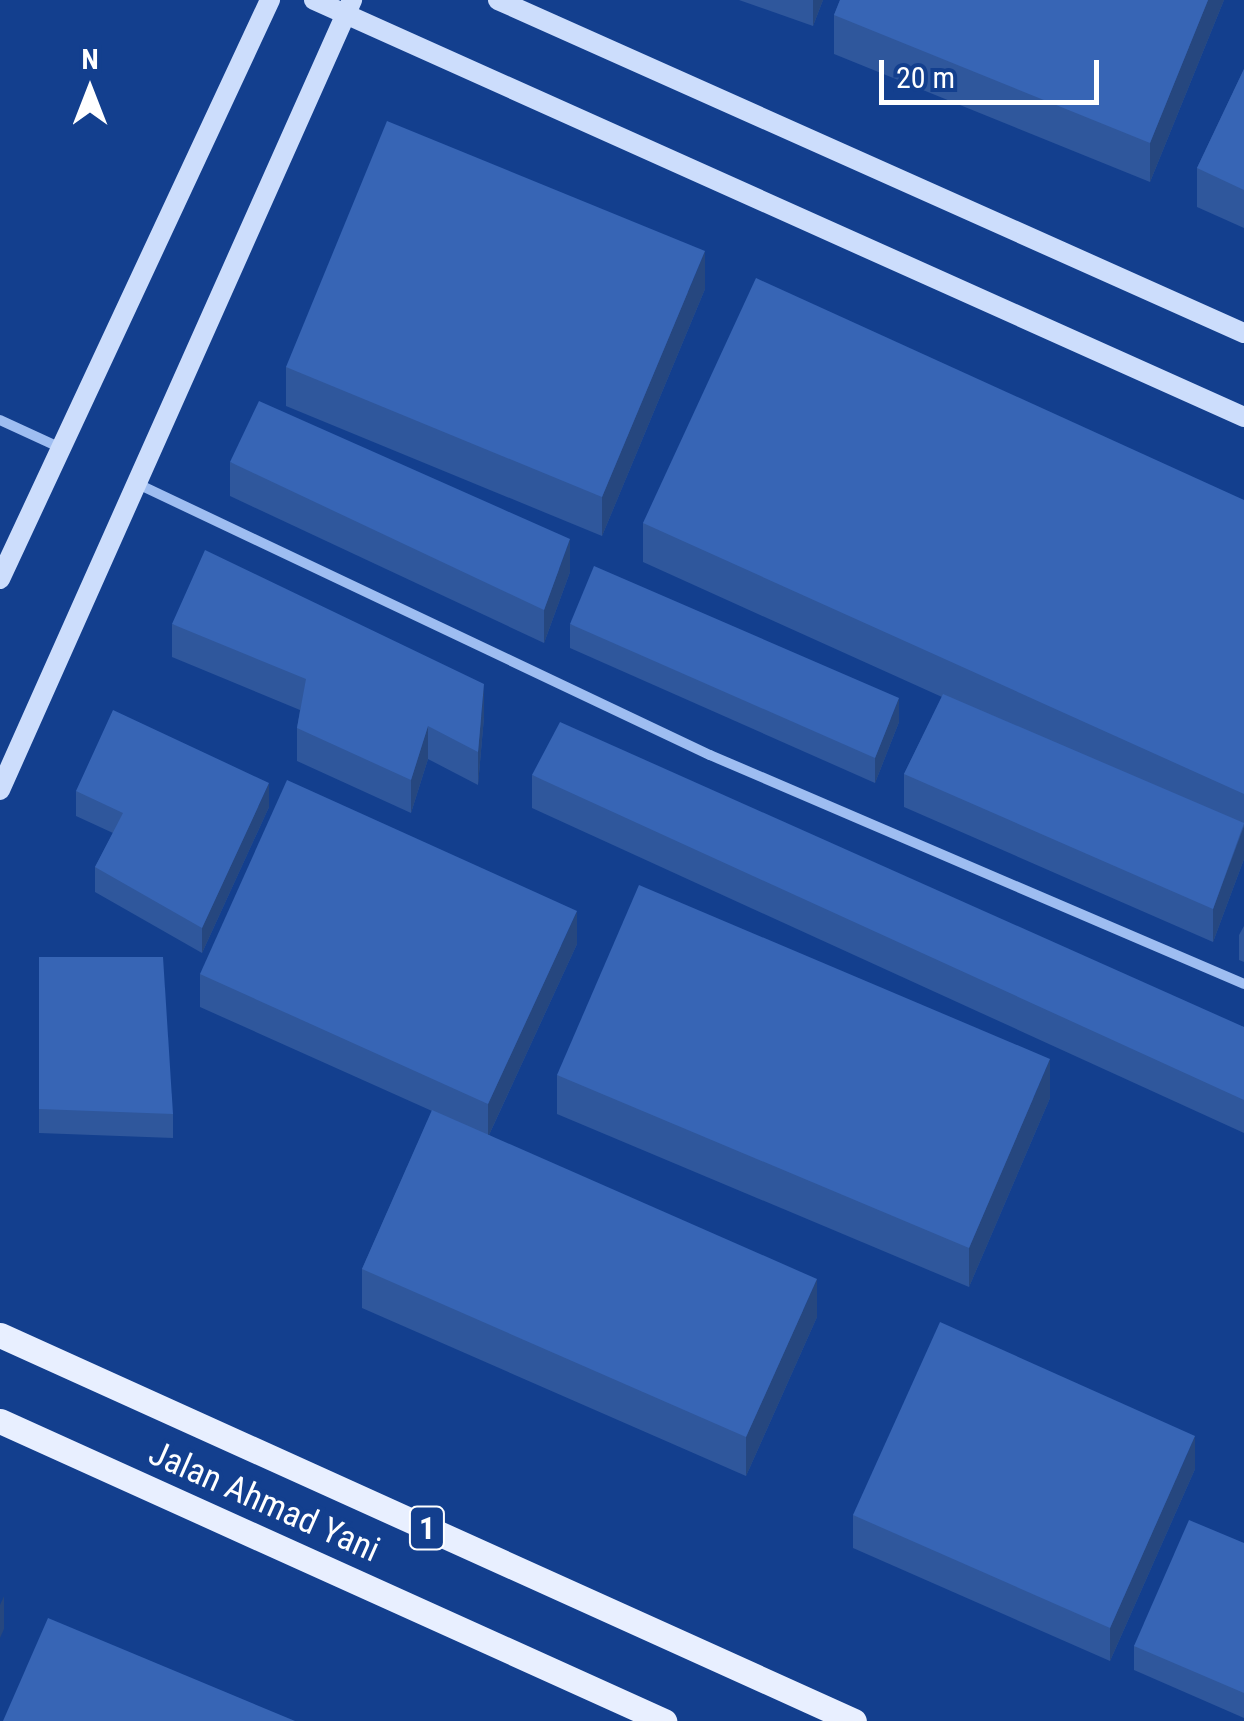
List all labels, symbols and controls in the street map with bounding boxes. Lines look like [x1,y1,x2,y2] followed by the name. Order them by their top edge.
[40,40,140,140] north arrow
[884,40,1104,102] scale bar
[81,43,99,76] text: N
[896,60,955,95] text: 20 m
[142,1432,386,1572] street label: Jalan Ahmad Yani
[407,1501,447,1555] road number: 1

